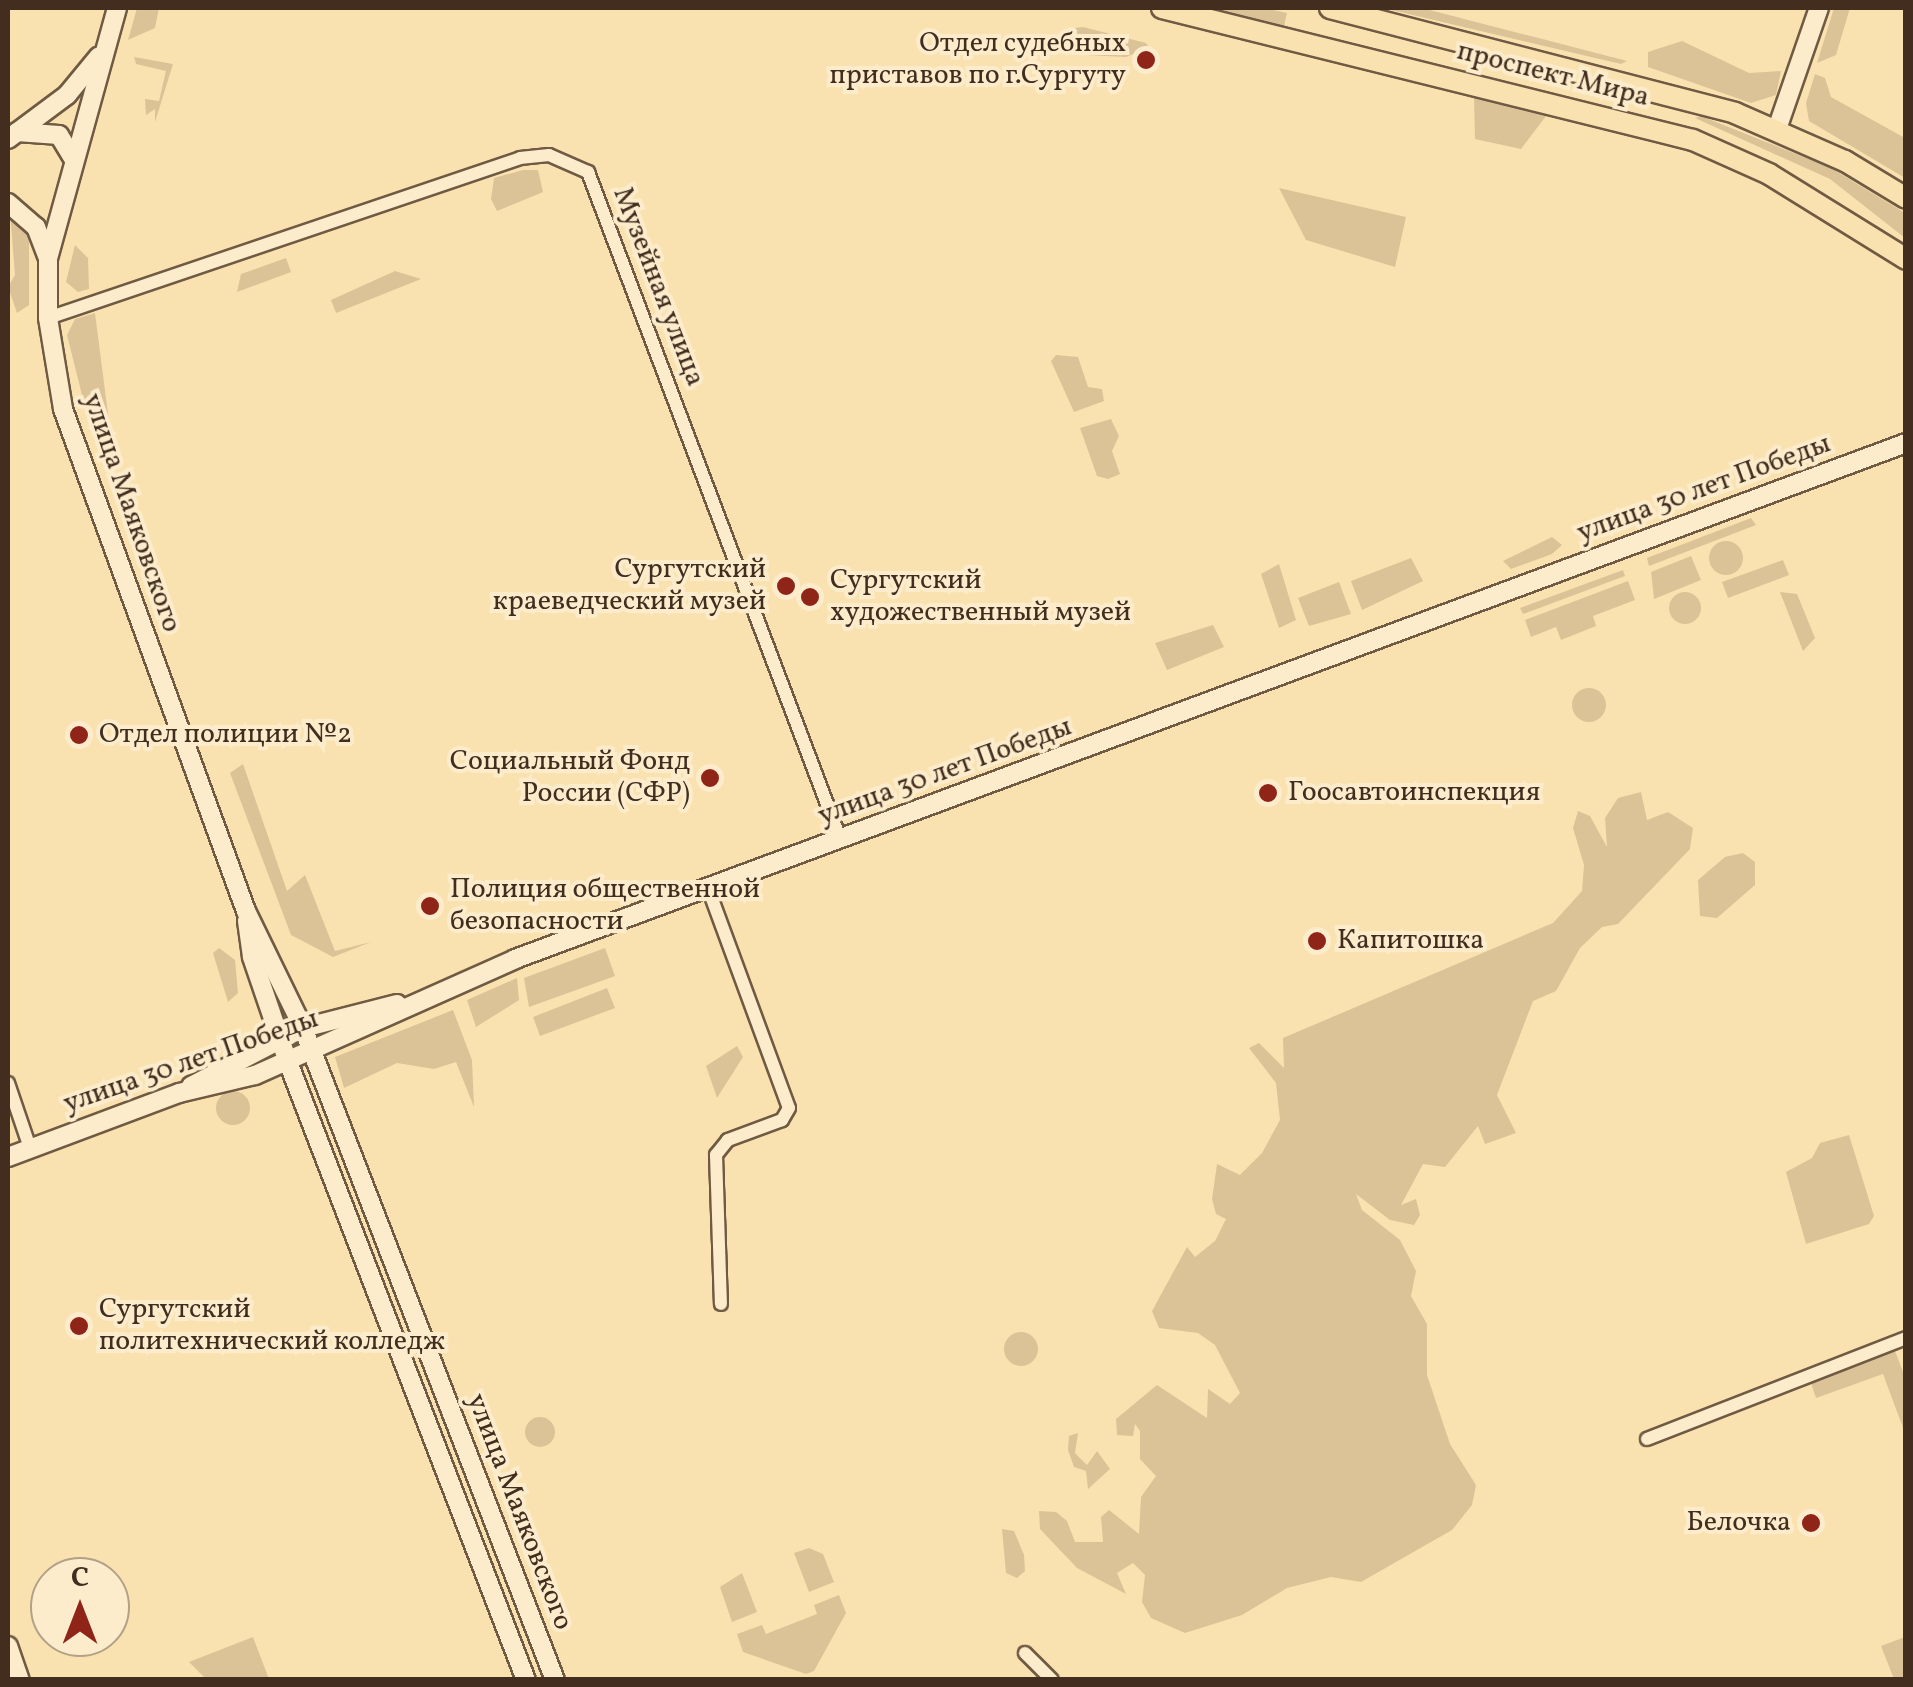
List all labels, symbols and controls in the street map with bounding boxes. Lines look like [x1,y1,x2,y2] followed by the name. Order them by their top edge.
[829,27,1126,93] place label: Отдел судебных приставов по г.Сургуту
[1453,35,1653,115] street label: проспект Мира
[1135,49,1157,71] marker: Отдел судебных приставов по г.Сургуту
[604,182,712,392] street label: Музейная улица
[74,389,188,637] street label: улица Маяковского
[1573,428,1835,550] street label: улица 30 лет Победы
[493,553,766,619] place label: Сургутский краеведческий музей
[830,564,1131,630] place label: Сургутский художественный музей
[775,575,797,597] marker: Сургутский краеведческий музей
[799,586,821,608] marker: Сургутский художественный музей
[814,711,1076,833] street label: улица 30 лет Победы
[99,718,352,752] place label: Отдел полиции №2
[68,724,90,746] marker: Отдел полиции №2
[450,745,690,811] place label: Социальный Фонд России (СФР)
[699,767,721,789] marker: Социальный Фонд России (СФР)
[1288,776,1540,810] place label: Гоосавтоинспекция
[1257,782,1279,804] marker: Гоосавтоинспекция
[450,873,760,939] place label: Полиция общественной безопасности
[419,895,441,917] marker: Полиция общественной безопасности
[1337,924,1484,958] place label: Капитошка
[1306,930,1328,952] marker: Капитошка
[59,1003,323,1121] street label: улица 30 лет Победы
[99,1293,445,1359] place label: Сургутский политехнический колледж
[68,1315,90,1337] marker: Сургутский политехнический колледж
[458,1389,580,1635] street label: улица Маяковского
[1686,1506,1791,1540] place label: Белочка
[1800,1512,1822,1534] marker: Белочка
[30,1557,130,1657] north arrow
[71,1559,89,1598] text: С

